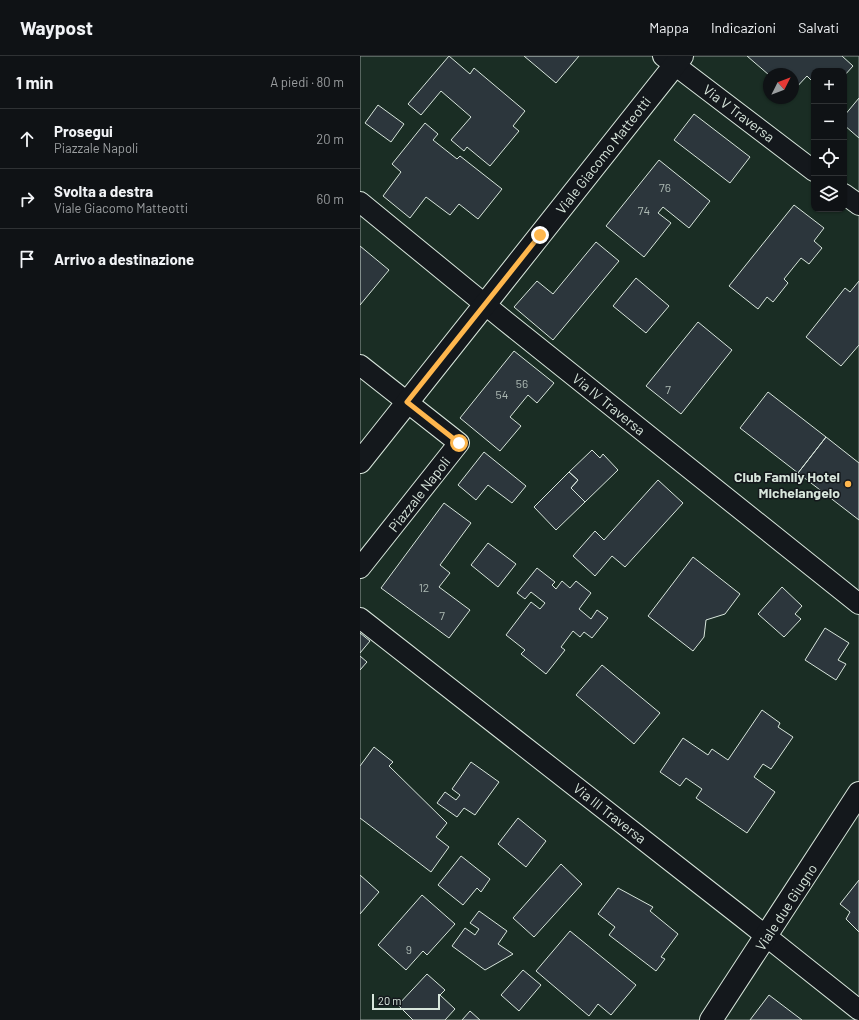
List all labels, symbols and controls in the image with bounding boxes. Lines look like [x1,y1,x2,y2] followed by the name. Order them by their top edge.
[20,16,93,39] text: Waypost
[649,19,689,36] text: Mappa
[711,19,776,36] text: Indicazioni
[798,19,839,36] text: Salvati
[763,68,799,104] north arrow
[811,68,847,212] map controls
[811,68,847,104] button: +
[16,72,53,92] text: 1 min
[270,74,344,90] text: A piedi · 80 m
[700,81,778,145] street label: Via V Traversa
[552,93,654,217] street label: Viale Giacomo Matteotti
[811,104,847,140] button: −
[54,122,113,140] text: Prosegui
[16,128,38,150] icon: ahead
[316,131,344,147] text: 20 m
[54,140,138,156] text: Piazzale Napoli
[811,140,847,176] button: locate
[811,176,847,212] button: layers
[659,180,671,194] house number: 76
[54,182,153,200] text: Svolta a destra
[16,188,38,210] icon: right
[317,191,344,207] text: 60 m
[54,200,188,216] text: Viale Giacomo Matteotti
[638,203,650,217] house number: 74
[531,226,549,244] route end
[16,248,38,270] icon: arrive
[54,250,194,268] text: Arrivo a destinazione
[569,370,649,438] street label: Via IV Traversa
[516,376,528,390] house number: 56
[665,382,671,396] house number: 7
[496,387,508,401] house number: 54
[450,434,468,452] route start
[384,453,454,535] street label: Piazzale Napoli
[734,468,840,501] place label: Club Family Hotel Michelangelo
[843,479,853,489] marker: Club Family Hotel Michelangelo
[419,580,429,594] house number: 12
[439,608,445,622] house number: 7
[570,779,650,847] street label: Via III Traversa
[752,860,820,954] street label: Viale due Giugno
[406,942,412,956] house number: 9
[372,992,440,1011] scale bar
[378,994,401,1007] text: 20 m

